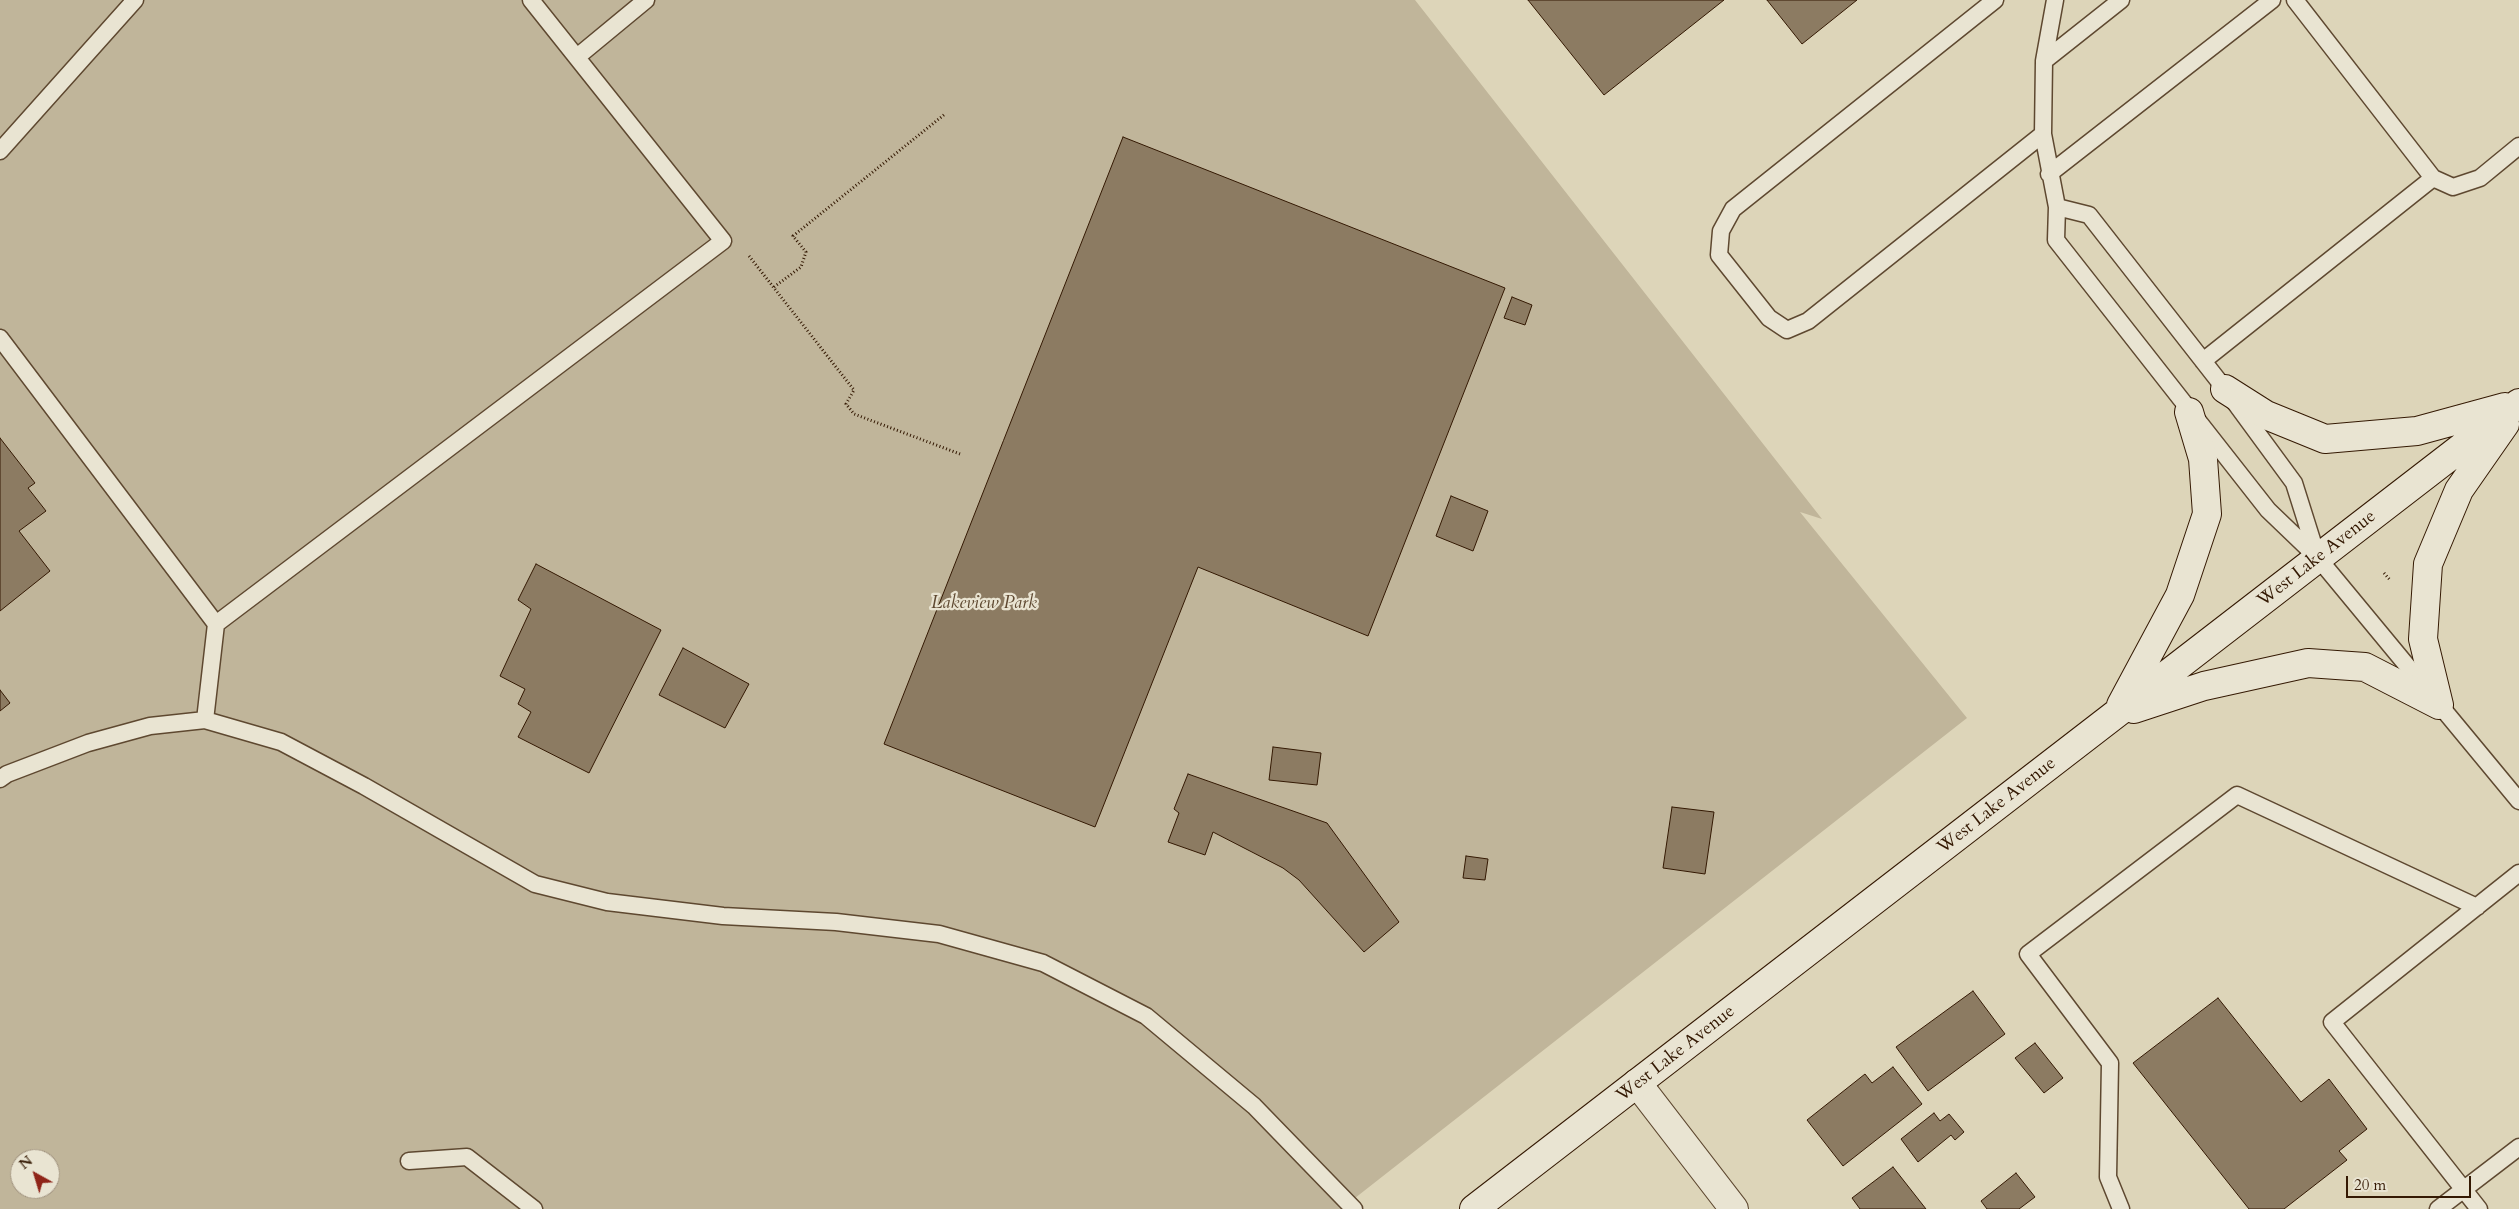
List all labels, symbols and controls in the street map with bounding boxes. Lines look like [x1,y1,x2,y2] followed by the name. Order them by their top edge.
[2254,506,2380,612] street label: West Lake Avenue
[931,593,1037,615] park label: Lakeview Park
[1934,753,2060,859] street label: West Lake Avenue
[1613,1001,1739,1107] street label: West Lake Avenue
[10,1149,60,1199] north arrow
[15,1152,37,1174] text: N
[2349,1166,2474,1198] scale bar
[2354,1175,2386,1195] text: 20 m

